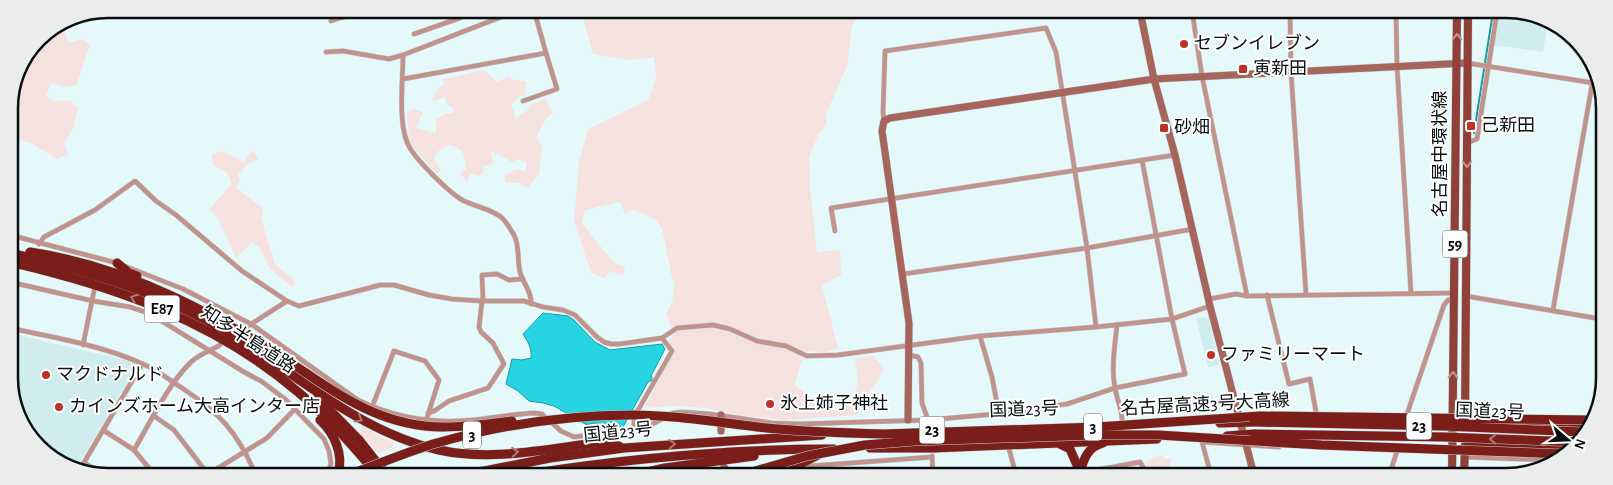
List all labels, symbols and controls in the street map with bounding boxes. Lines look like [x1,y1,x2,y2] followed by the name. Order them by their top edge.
[1194,33,1320,53] place label: セブンイレブン
[1452,33,1462,40] one-way arrow
[1178,38,1190,50] marker: セブンイレブン
[1253,59,1307,78] place label: 寅新田
[1237,63,1249,75] marker: 寅新田
[1430,91,1450,217] street label: 名古屋中環状線
[1481,116,1535,135] place label: 己新田
[1174,118,1210,137] place label: 砂畑
[1465,120,1477,132] marker: 己新田
[1158,122,1170,134] marker: 砂畑
[1461,160,1472,168] one-way arrow
[1442,230,1468,258] road number: 59
[130,294,139,304] one-way arrow
[144,296,180,322] road number: E87
[198,301,299,377] street label: 知多半島道路
[1221,346,1365,364] place label: ファミリーマート
[1205,349,1217,361] marker: ファミリーマート
[56,365,164,384] place label: マクドナルド
[40,369,52,381] marker: マクドナルド
[1448,370,1458,378] one-way arrow
[1120,390,1290,418] street label: 名古屋高速3号大高線
[780,393,888,413] place label: 氷上姉子神社
[69,396,320,416] place label: カインズホーム大高インター店
[764,398,776,410] marker: 氷上姉子神社
[989,398,1059,420] street label: 国道23号
[1455,400,1525,422] street label: 国道23号
[53,401,65,413] marker: カインズホーム大高インター店
[354,412,363,422] one-way arrow
[1406,412,1432,440] road number: 23
[1084,414,1102,441] road number: 3
[1543,415,1593,465] north arrow
[920,416,944,444] road number: 23
[582,418,654,446] street label: 国道23号
[463,422,481,448] road number: 3
[1489,433,1497,444] one-way arrow
[1571,437,1588,451] text: N
[669,439,677,450] one-way arrow
[511,447,519,458] one-way arrow

